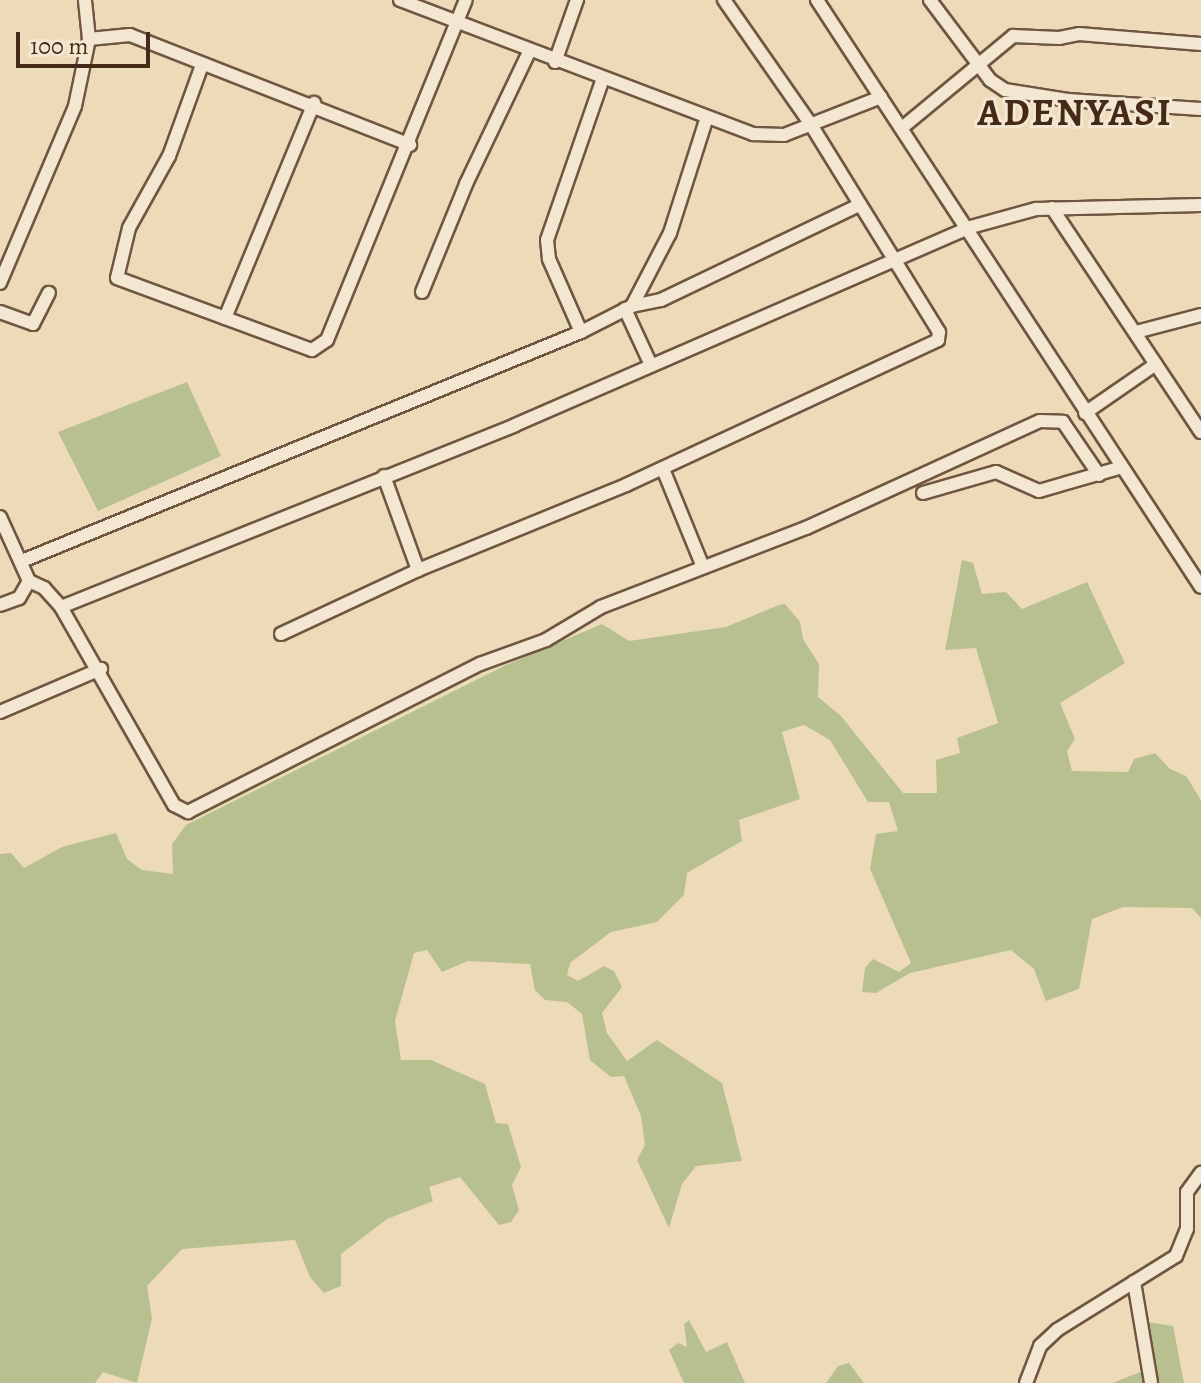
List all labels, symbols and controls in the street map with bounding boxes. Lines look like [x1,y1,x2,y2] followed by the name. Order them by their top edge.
[20,16,154,66] scale bar
[30,30,89,62] text: 100 m
[977,90,1173,136] district label: ADENYASI

